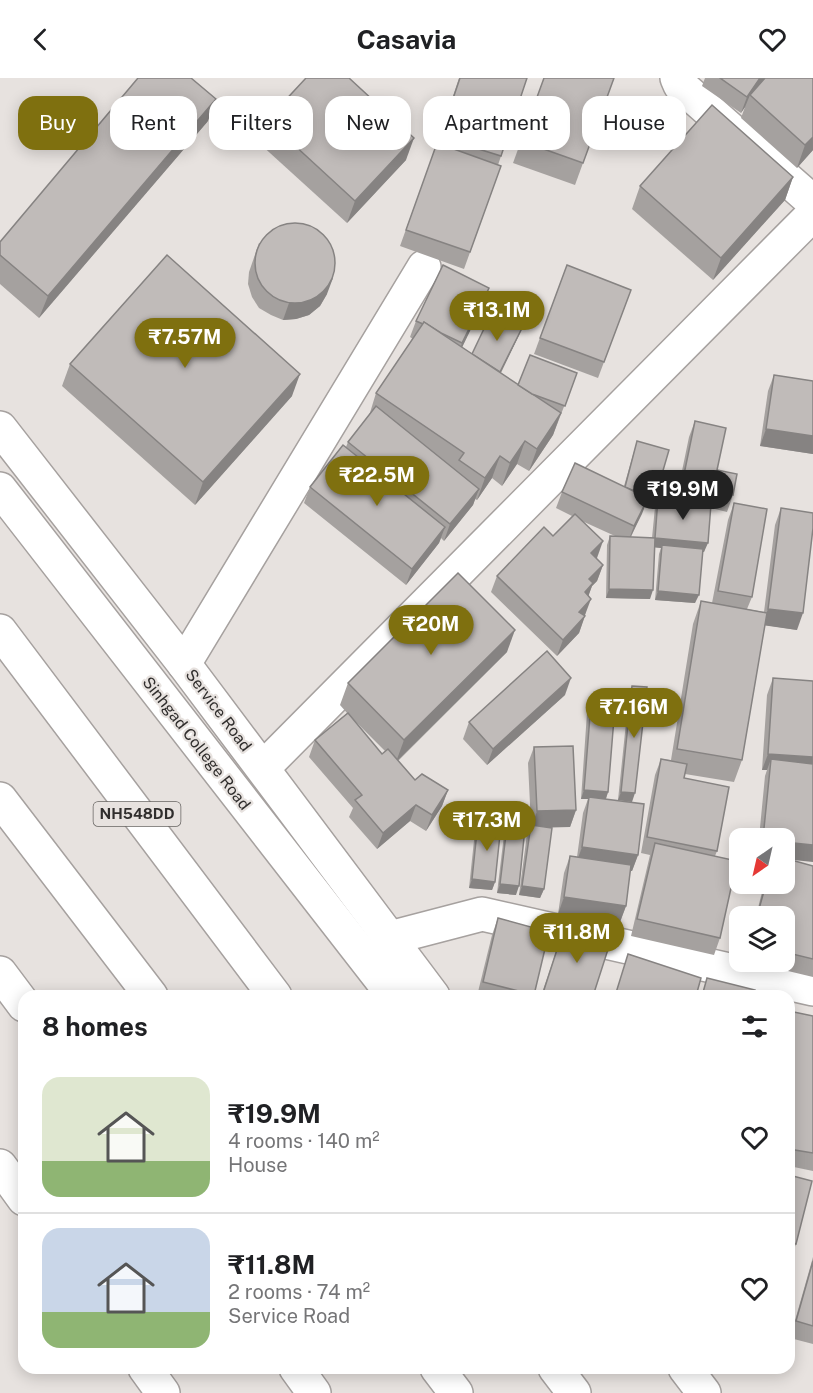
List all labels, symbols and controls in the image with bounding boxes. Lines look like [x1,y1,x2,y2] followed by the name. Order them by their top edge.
[24,23,57,56] icon: back
[357,23,456,55] text: Casavia
[756,23,789,56] icon: heart
[18,96,98,150] chip: Buy
[110,96,197,150] chip: Rent
[209,96,313,150] chip: Filters
[325,96,411,150] chip: New
[423,96,570,150] chip: Apartment
[582,96,686,150] chip: House
[448,291,546,342] pin: ₹13.1M
[463,298,531,322] text: ₹13.1M
[136,318,234,369] pin: ₹7.57M
[149,325,221,349] text: ₹7.57M
[328,456,426,507] pin: ₹22.5M
[339,463,415,487] text: ₹22.5M
[634,470,732,521] pin: ₹19.9M
[647,477,719,501] text: ₹19.9M
[395,605,467,656] pin: ₹20M
[403,612,459,636] text: ₹20M
[182,666,256,755] street label: Service Road
[139,673,255,814] street label: Sinhgad College Road
[585,688,683,739] pin: ₹7.16M
[600,695,668,719] text: ₹7.16M
[438,801,536,852] pin: ₹17.3M
[94,802,180,826] road number: NH548DD
[453,808,521,832] text: ₹17.3M
[729,828,795,894] north arrow
[729,828,795,972] map controls
[729,906,795,972] button: layers
[528,913,626,964] pin: ₹11.8M
[543,920,611,944] text: ₹11.8M
[738,1010,771,1043] icon: filters
[42,1011,148,1042] text: 8 homes
[228,1098,321,1129] text: ₹19.9M
[90,1101,162,1173] icon: home
[738,1121,771,1154] icon: heart
[228,1129,380,1153] text: 4 rooms · 140 m²
[228,1153,288,1177] text: House
[228,1249,315,1280] text: ₹11.8M
[90,1252,162,1324] icon: home
[738,1272,771,1305] icon: heart
[228,1280,370,1304] text: 2 rooms · 74 m²
[228,1304,350,1328] text: Service Road

